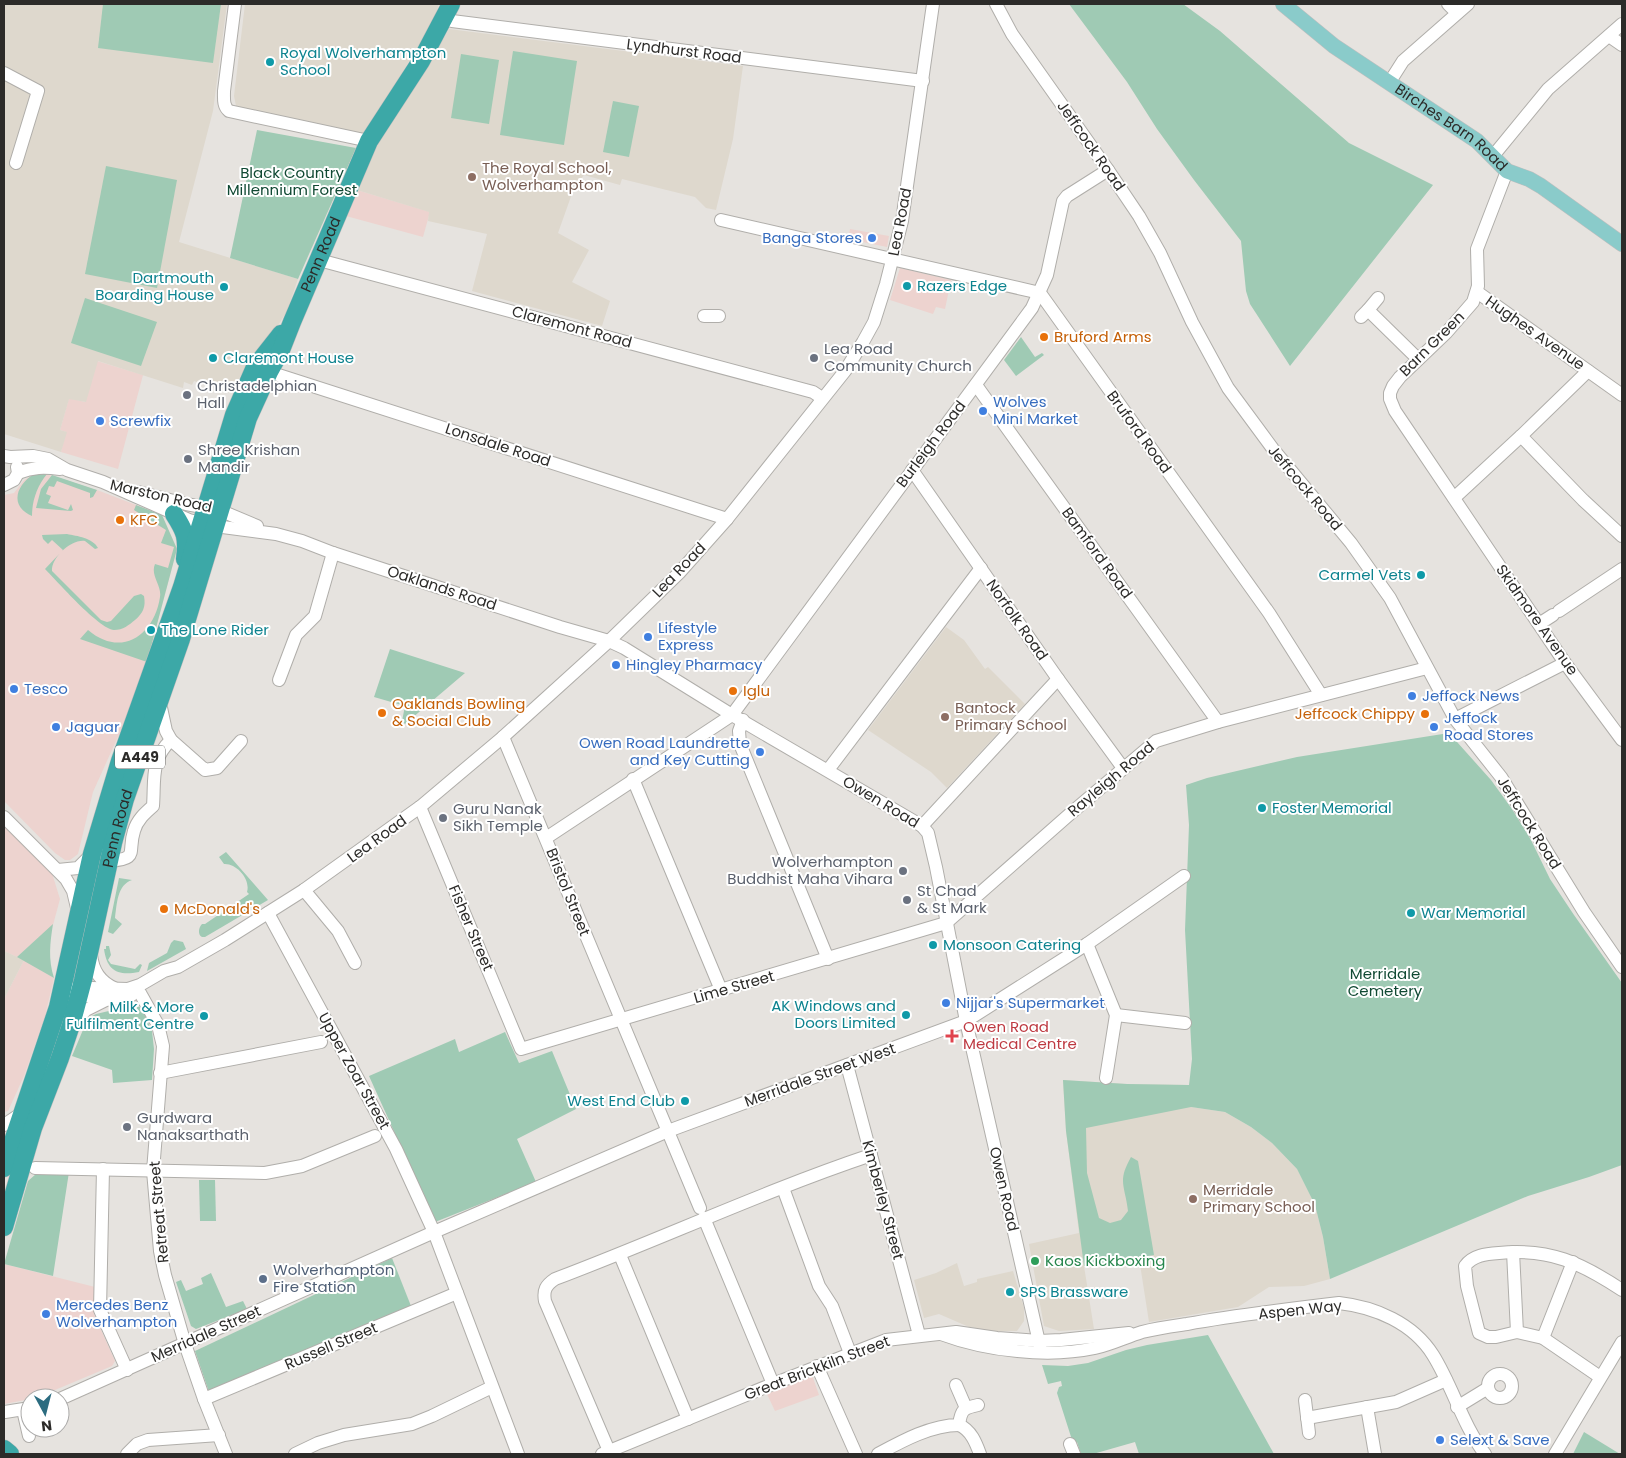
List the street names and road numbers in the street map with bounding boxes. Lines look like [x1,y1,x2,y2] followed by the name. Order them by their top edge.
[625,33,743,68] street label: Lyndhurst Road
[1391,78,1513,176] street label: Birches Barn Road
[1053,96,1130,195] street label: Jeffcock Road
[883,186,916,258] street label: Lea Road
[295,213,346,295] street label: Penn Road
[1481,290,1589,375] street label: Hughes Avenue
[510,300,634,353] street label: Claremont Road
[1395,307,1469,381] street label: Barn Green
[1102,386,1177,477] street label: Bruford Road
[891,396,970,491] street label: Burleigh Road
[443,418,554,471] street label: Lonsdale Road
[1263,440,1347,535] street label: Jeffcock Road
[108,474,214,517] street label: Marston Road
[1057,503,1138,603] street label: Bamford Road
[647,538,710,602] street label: Lea Road
[385,560,500,615] street label: Oaklands Road
[1491,560,1583,679] street label: Skidmore Avenue
[982,575,1053,665] street label: Norfolk Road
[1063,736,1158,821] street label: Rayleigh Road
[115,746,165,769] road number: A449
[839,770,924,833] street label: Owen Road
[1493,772,1566,873] street label: Jeffcock Road
[97,786,138,869] street label: Penn Road
[343,810,411,867] street label: Lea Road
[541,845,596,939] street label: Bristol Street
[444,882,499,974] street label: Fisher Street
[691,965,777,1008] street label: Lime Street
[314,1009,395,1133] street label: Upper Zoar Street
[741,1037,898,1112] street label: Merridale Street West
[857,1138,909,1262] street label: Kimberley Street
[985,1145,1024,1233] street label: Owen Road
[144,1160,173,1264] street label: Retreat Street
[1257,1295,1343,1324] street label: Aspen Way
[147,1300,264,1367] street label: Merridale Street
[281,1317,380,1375] street label: Russell Street
[741,1330,893,1405] street label: Great Brickkiln Street

